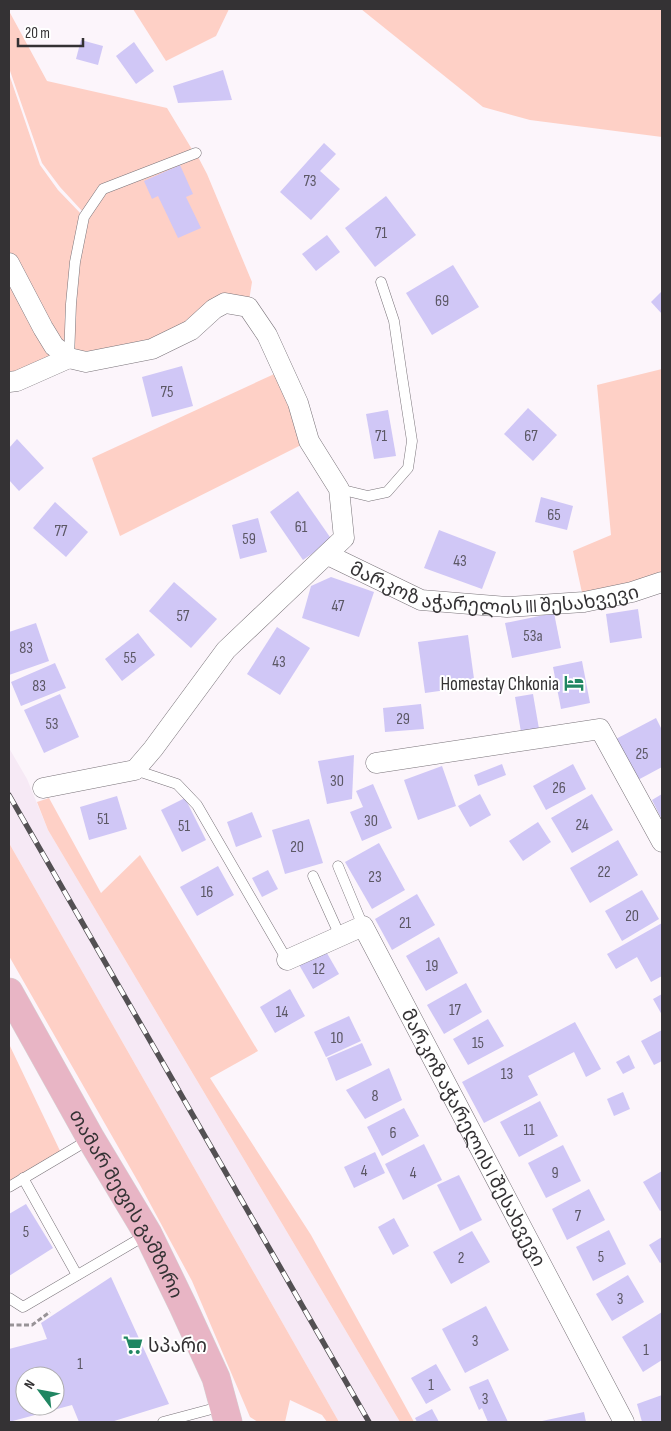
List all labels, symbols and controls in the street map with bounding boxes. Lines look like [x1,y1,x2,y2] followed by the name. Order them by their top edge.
[18,15,82,47] scale bar
[25,24,50,43] text: 20 m
[303,172,317,191] house number: 73
[375,224,387,243] house number: 71
[435,292,449,311] house number: 69
[161,383,173,402] house number: 75
[375,427,387,446] house number: 71
[524,427,538,446] house number: 67
[547,506,561,525] house number: 65
[295,518,308,537] house number: 61
[55,522,68,541] house number: 77
[242,530,256,549] house number: 59
[453,552,467,571] house number: 43
[346,557,642,620] street label: მარკოზ აჭარელის III შესახვევი
[332,597,345,616] house number: 47
[177,607,190,626] house number: 57
[523,627,543,646] house number: 53a
[19,639,33,658] house number: 83
[124,649,136,668] house number: 55
[272,653,286,672] house number: 43
[563,672,585,694] hotel icon: Homestay Chkonia
[440,673,559,696] place label: Homestay Chkonia
[32,677,46,696] house number: 83
[396,710,410,729] house number: 29
[45,715,59,734] house number: 53
[635,745,649,764] house number: 25
[330,772,344,791] house number: 30
[552,779,566,798] house number: 26
[97,810,109,829] house number: 51
[364,812,378,831] house number: 30
[575,816,589,835] house number: 24
[178,817,190,836] house number: 51
[290,838,304,857] house number: 20
[597,863,611,882] house number: 22
[368,868,382,887] house number: 23
[201,883,213,902] house number: 16
[625,907,639,926] house number: 20
[399,914,412,933] house number: 21
[426,957,438,976] house number: 19
[313,960,325,979] house number: 12
[449,1001,462,1020] house number: 17
[276,1003,288,1022] house number: 14
[396,1005,550,1271] street label: მარკოზ აჭარელის I შესახვევი
[331,1029,343,1048] house number: 10
[472,1034,484,1053] house number: 15
[501,1065,513,1084] house number: 13
[371,1087,379,1106] house number: 8
[64,1105,187,1302] street label: თამარ მეფის გამზირი
[523,1121,535,1140] house number: 11
[389,1124,397,1143] house number: 6
[361,1162,368,1181] house number: 4
[410,1164,417,1183] house number: 4
[551,1164,559,1183] house number: 9
[575,1207,582,1226] house number: 7
[23,1223,29,1242] house number: 5
[598,1248,604,1267] house number: 5
[458,1249,464,1268] house number: 2
[617,1290,623,1309] house number: 3
[472,1332,478,1351] house number: 3
[122,1334,144,1356] supermarket icon: სპარი
[148,1335,207,1358] place label: სპარი
[643,1341,649,1360] house number: 1
[77,1355,83,1374] house number: 1
[15,1366,65,1416] north arrow
[428,1376,434,1395] house number: 1
[20,1377,39,1392] text: N
[482,1390,488,1409] house number: 3

